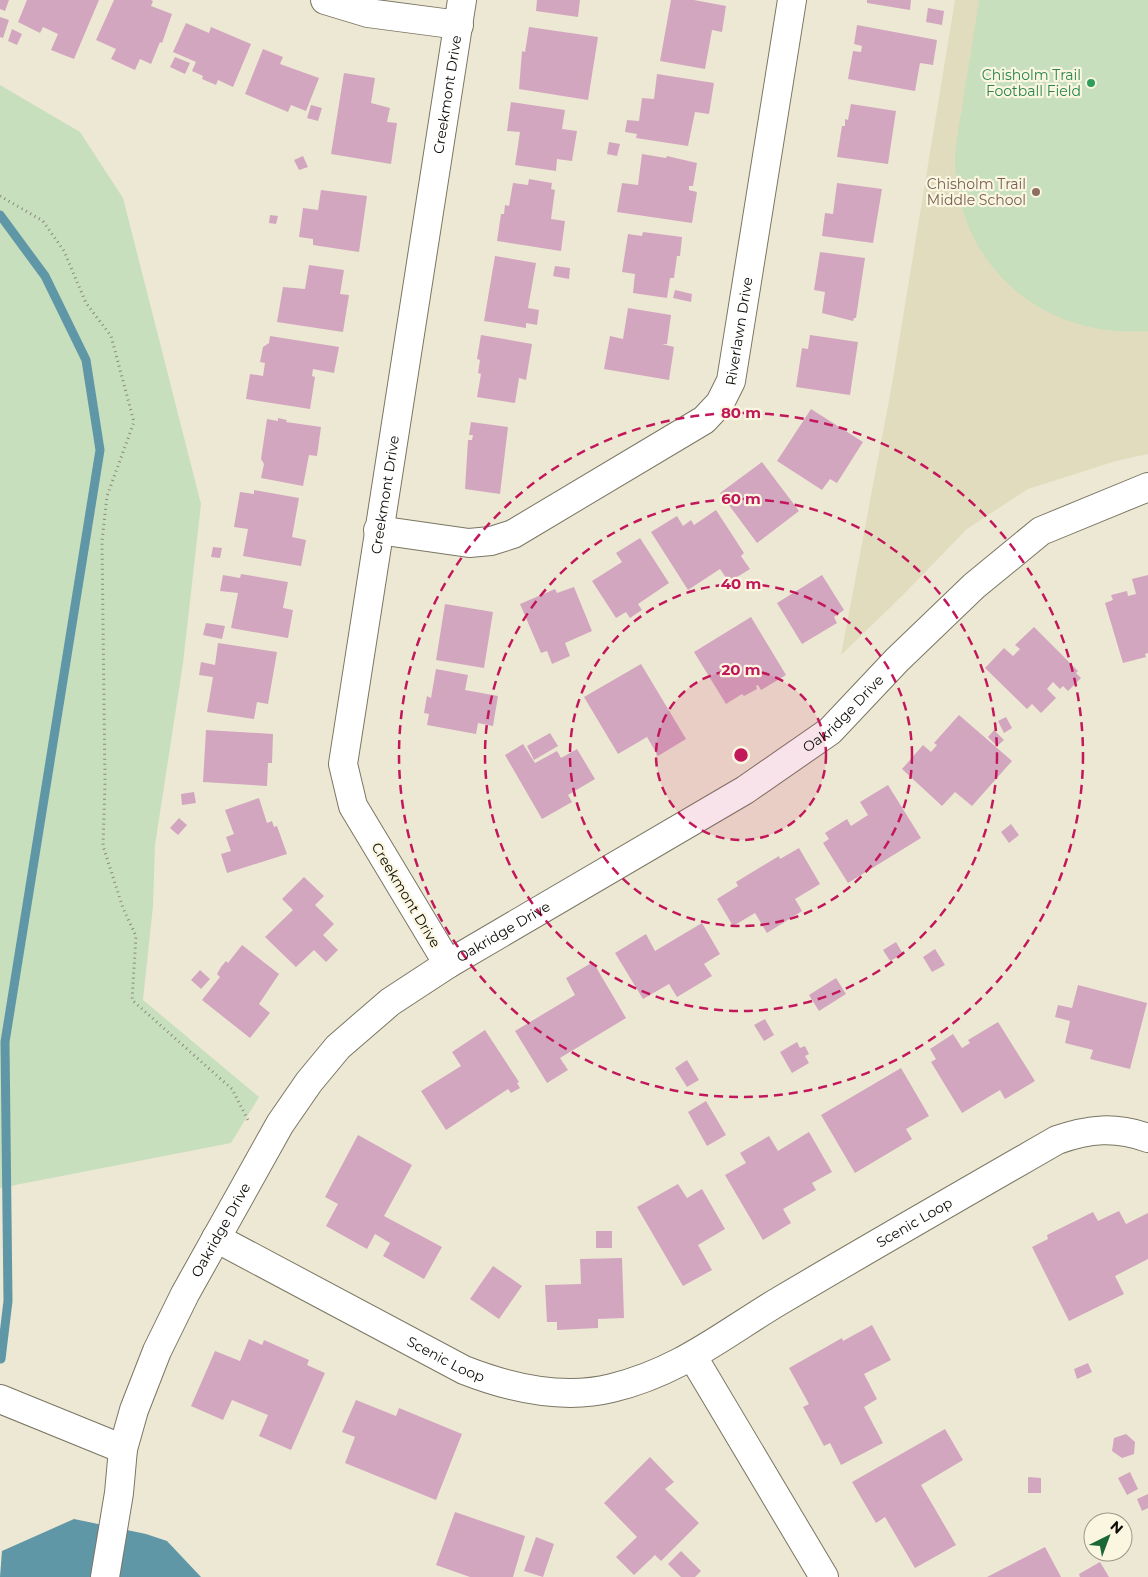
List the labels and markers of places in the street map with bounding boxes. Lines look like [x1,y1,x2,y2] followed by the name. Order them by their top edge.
[982,66,1081,100] place label: Chisholm Trail Football Field
[1085,77,1097,89] marker: Chisholm Trail Football Field
[927,175,1026,209] place label: Chisholm Trail Middle School
[1030,186,1042,198] marker: Chisholm Trail Middle School
[732,746,750,764] centre of rings

